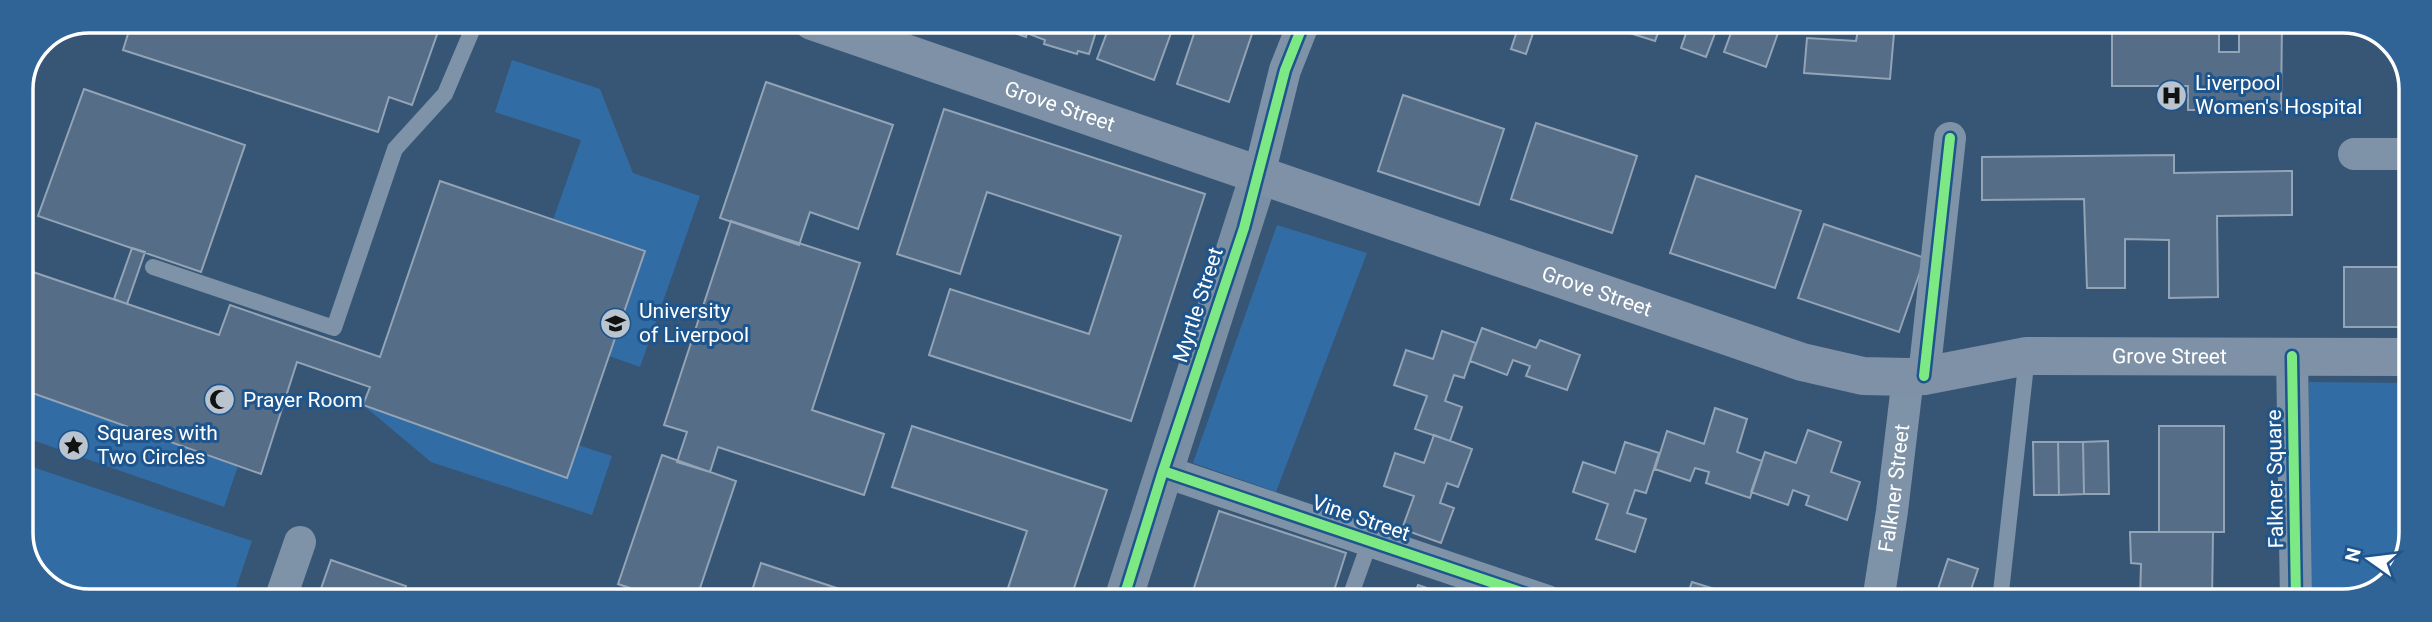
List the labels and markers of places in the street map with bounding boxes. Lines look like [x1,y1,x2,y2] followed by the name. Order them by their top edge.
[2195,71,2362,119] place label: Liverpool Women's Hospital
[2155,78,2189,112] hospital icon: Liverpool Women's Hospital
[639,299,749,347] place label: University of Liverpool
[599,306,633,340] school or university icon: University of Liverpool
[203,383,237,417] mosque icon: Prayer Room
[243,388,363,412] place label: Prayer Room
[97,421,218,469] place label: Squares with Two Circles
[57,428,91,462] place icon: Squares with Two Circles

